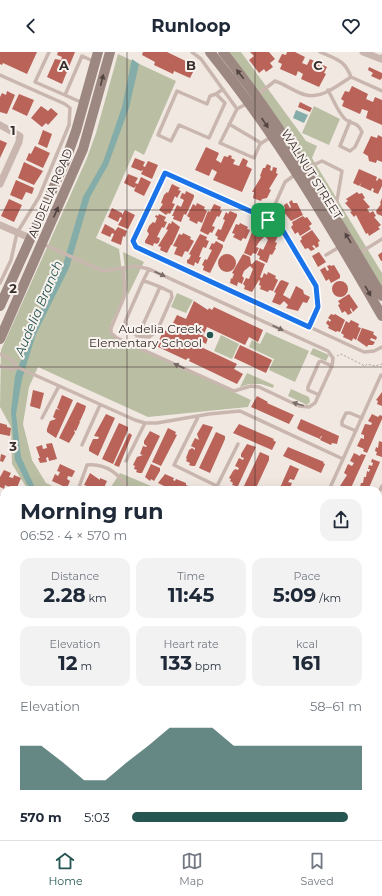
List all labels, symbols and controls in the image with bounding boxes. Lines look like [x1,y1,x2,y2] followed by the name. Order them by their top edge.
[20,15,42,37] icon: back
[151,15,231,37] text: Runloop
[340,15,362,37] icon: heart
[58,57,70,73] text: A
[186,57,196,73] text: B
[313,57,323,73] text: C
[236,68,245,79] one-way arrow
[100,73,106,86] one-way arrow
[261,118,269,129] one-way arrow
[10,122,16,138] text: 1
[278,126,346,222] street label: WALNUT STREET
[24,146,76,240] street label: AUDELIA ROAD
[251,203,285,237] pin
[53,206,60,218] one-way arrow
[257,209,279,231] icon: arrive
[344,232,351,244] one-way arrow
[10,258,65,359] water label: Audelia Branch
[154,271,166,277] one-way arrow
[9,280,17,296] text: 2
[364,285,371,297] one-way arrow
[89,321,203,350] place label: Audelia Creek Elementary School
[273,325,284,331] one-way arrow
[205,330,215,340] marker: Audelia Creek Elementary School
[172,362,184,368] one-way arrow
[292,401,304,407] one-way arrow
[8,438,17,454] text: 3
[20,498,163,525] text: Morning run
[320,499,362,541] button: share
[20,527,127,543] text: 06:52 · 4 × 570 m
[51,569,99,583] text: Distance
[177,569,205,583] text: Time
[294,569,320,583] text: Pace
[43,583,86,607] text: 2.28
[168,583,214,607] text: 11:45
[273,583,316,607] text: 5:09
[86,591,107,605] text: km
[316,591,341,605] text: /km
[50,637,100,651] text: Elevation
[163,637,219,651] text: Heart rate
[296,637,318,651] text: kcal
[58,651,78,675] text: 12
[161,651,192,675] text: 133
[293,651,321,675] text: 161
[78,659,92,673] text: m
[192,659,221,673] text: bpm
[20,698,80,714] text: Elevation
[310,698,362,714] text: 58–61 m
[20,809,62,825] text: 570 m
[84,809,110,825] text: 5:03
[48,850,83,888] tab: Home
[179,850,204,888] tab: Map
[301,850,334,888] tab: Saved

